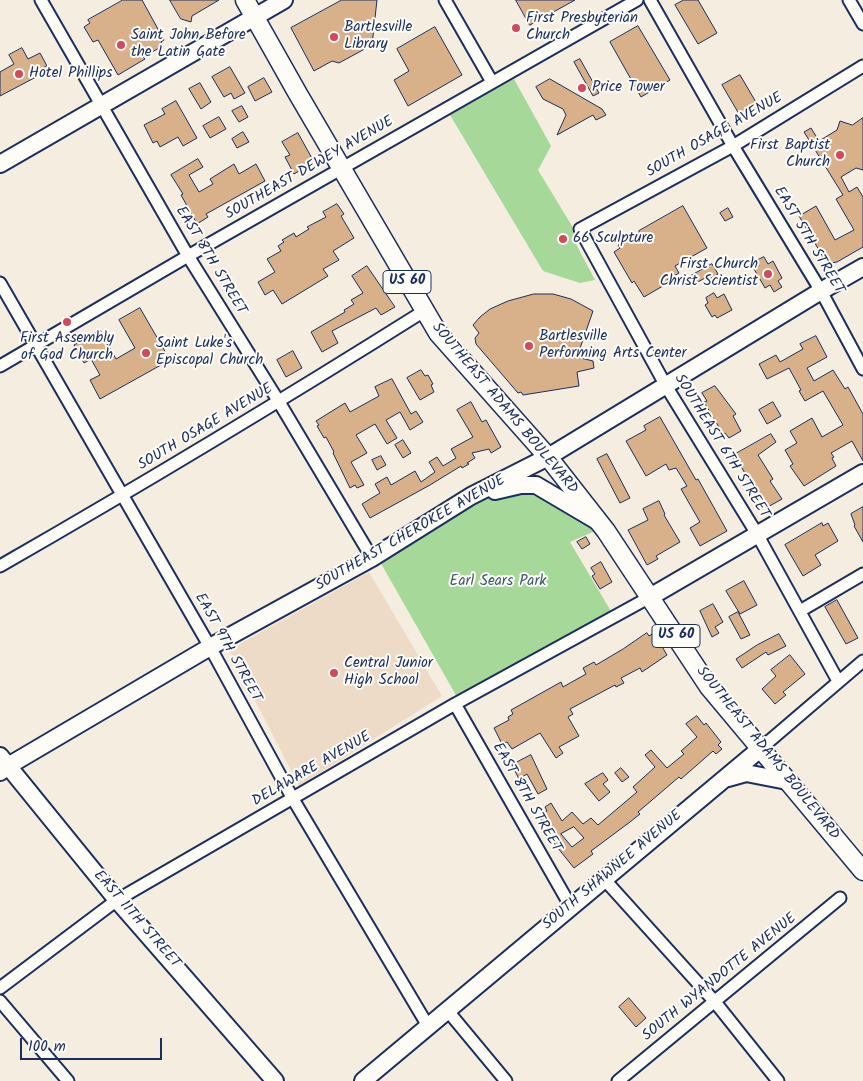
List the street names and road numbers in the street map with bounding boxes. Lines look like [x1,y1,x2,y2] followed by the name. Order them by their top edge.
[644,90,786,182] street label: SOUTH OSAGE AVENUE
[223,113,397,225] street label: SOUTHEAST DEWEY AVENUE
[769,184,847,298] street label: EAST 5TH STREET
[171,204,249,318] street label: EAST 8TH STREET
[383,270,431,294] road number: US 60
[427,320,581,498] street label: SOUTHEAST ADAMS BOULEVARD
[669,371,773,523] street label: SOUTHEAST 6TH STREET
[135,381,277,475] street label: SOUTH OSAGE AVENUE
[313,472,509,596] street label: SOUTHEAST CHEROKEE AVENUE
[190,590,264,706] street label: EAST 9TH STREET
[652,624,700,648] road number: US 60
[691,664,843,844] street label: SOUTHEAST ADAMS BOULEVARD
[250,729,374,811] street label: DELAWARE AVENUE
[487,740,565,856] street label: EAST 8TH STREET
[540,807,686,935] street label: SOUTH SHAWNEE AVENUE
[89,867,183,973] street label: EAST 11TH STREET
[639,910,801,1046] street label: SOUTH WYANDOTTE AVENUE

